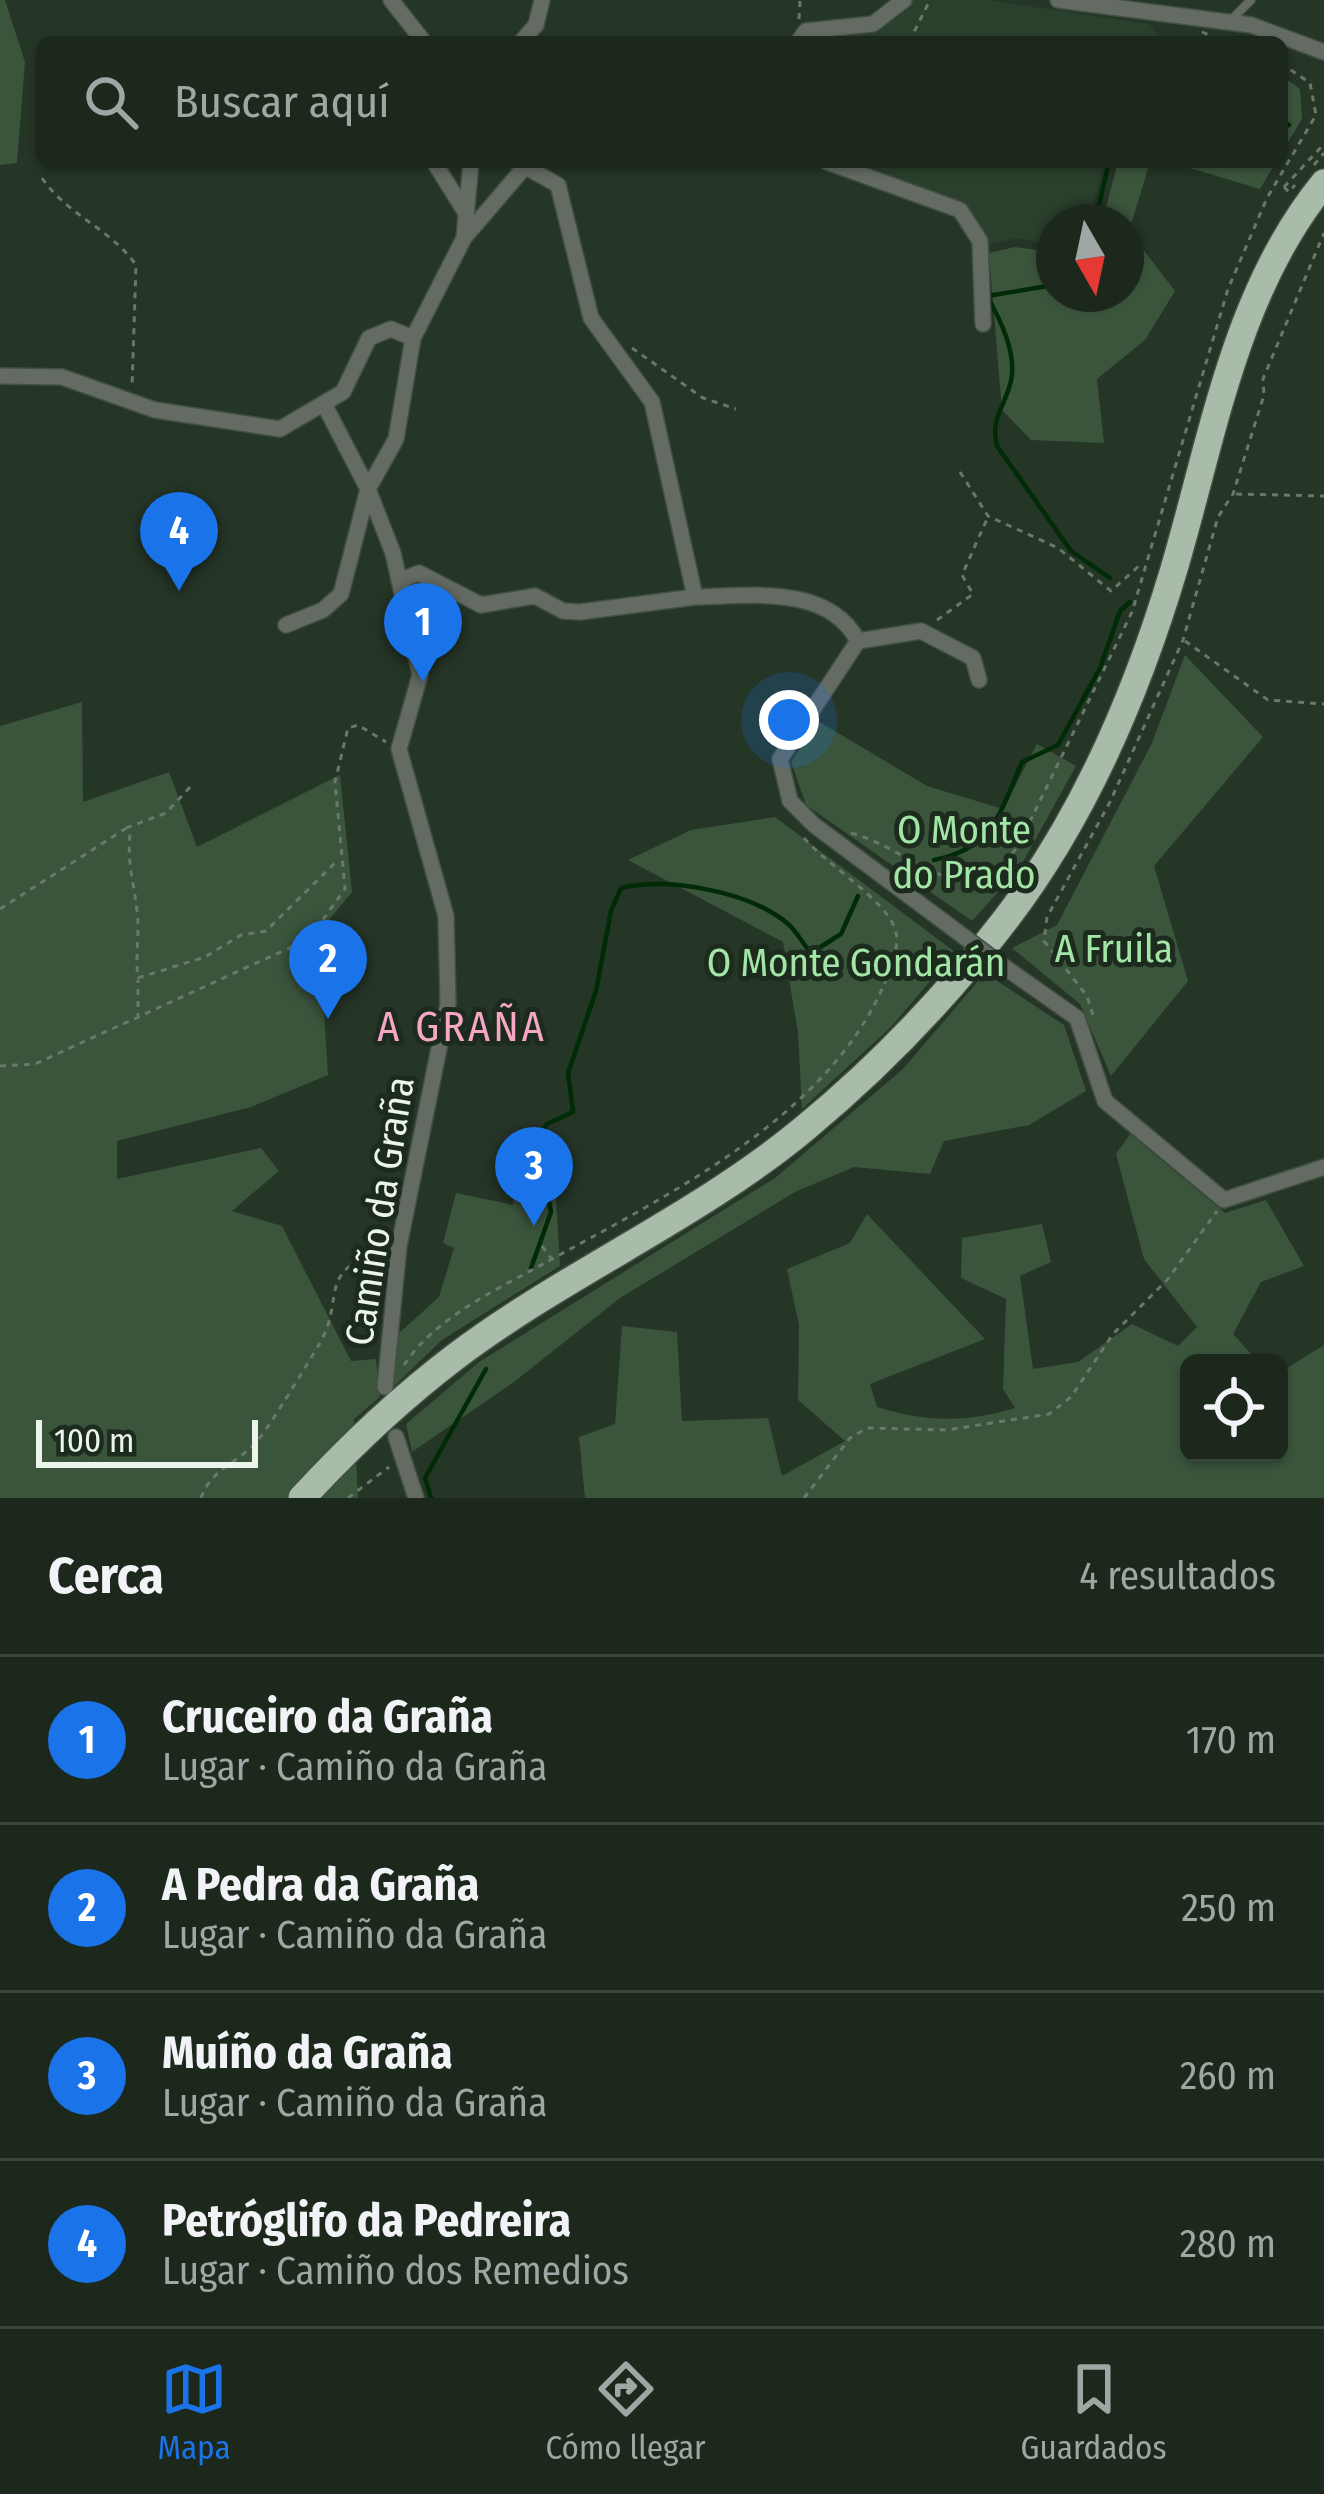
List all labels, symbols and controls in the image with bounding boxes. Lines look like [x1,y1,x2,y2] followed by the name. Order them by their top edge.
[36,36,1288,168] search box
[78,69,144,135] icon: search
[174,75,390,129] text: Buscar aquí
[1036,204,1144,312] north arrow
[140,492,218,591] pin: 4
[384,583,462,682] pin: 1
[759,690,819,750] your location
[892,807,1036,898] park label: O Monte do Prado
[289,920,367,1019] pin: 2
[1055,926,1173,972] park label: A Fruila
[707,940,1005,986] park label: O Monte Gondarán
[377,1002,547,1052] district label: A GRAÑA
[336,1074,424,1349] street label: Camiño da Graña
[495,1127,573,1226] pin: 3
[1180,1354,1288,1462] map controls
[1180,1354,1288,1462] button: locate
[36,1414,258,1467] scale bar
[54,1421,134,1461] text: 100 m
[48,1545,164,1607] text: Cerca
[1079,1553,1276,1599] text: 4 resultados
[162,1690,493,1744] text: Cruceiro da Graña
[79,1717,95,1763] text: 1
[1186,1717,1276,1763] text: 170 m
[162,1744,547,1790] text: Lugar · Camiño da Graña
[162,1858,479,1912] text: A Pedra da Graña
[78,1885,96,1931] text: 2
[1181,1885,1276,1931] text: 250 m
[162,1912,547,1958] text: Lugar · Camiño da Graña
[162,2026,453,2080] text: Muíño da Graña
[78,2053,96,2099] text: 3
[1180,2053,1276,2099] text: 260 m
[162,2080,547,2126] text: Lugar · Camiño da Graña
[162,2194,571,2248] text: Petróglifo da Pedreira
[77,2221,97,2267] text: 4
[1180,2221,1276,2267] text: 280 m
[162,2248,629,2294] text: Lugar · Camiño dos Remedios
[157,2356,231,2468] tab: Mapa
[546,2356,706,2468] tab: Cómo llegar
[1021,2356,1167,2468] tab: Guardados

